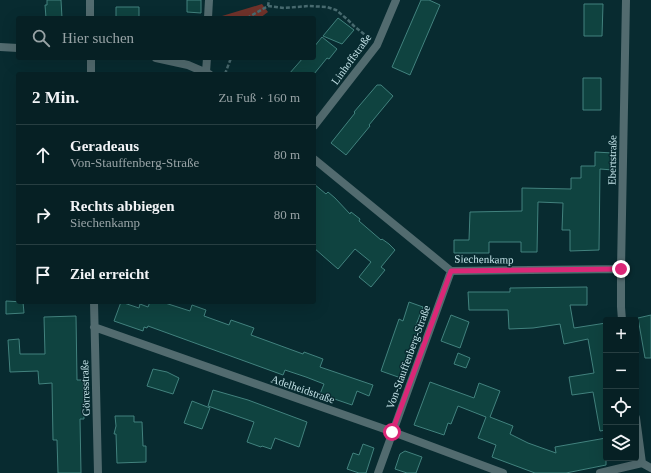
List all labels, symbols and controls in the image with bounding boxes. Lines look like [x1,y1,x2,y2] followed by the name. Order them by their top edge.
[16,16,316,60] search box
[30,27,52,49] icon: search
[62,30,134,46] text: Hier suchen
[329,31,373,87] street label: Linhoffstraße
[32,88,79,107] text: 2 Min.
[218,90,300,105] text: Zu Fuß · 160 m
[606,135,618,185] street label: Ebertstraße
[70,138,139,154] text: Geradeaus
[32,144,54,166] icon: ahead
[274,147,300,162] text: 80 m
[70,155,199,170] text: Von-Stauffenberg-Straße
[70,198,175,214] text: Rechts abbiegen
[32,204,54,226] icon: right
[274,207,300,222] text: 80 m
[70,215,140,230] text: Siechenkamp
[454,252,514,266] street label: Siechenkamp
[612,260,630,278] route end
[32,264,54,286] icon: arrive
[70,266,149,282] text: Ziel erreicht
[384,303,432,410] street label: Von-Stauffenberg-Straße
[603,317,639,461] map controls
[603,317,639,353] button: +
[603,353,639,389] button: −
[78,360,92,416] street label: Görresstraße
[270,372,337,406] street label: Adelheidstraße
[603,389,639,425] button: locate
[383,423,401,441] route start
[603,425,639,461] button: layers

